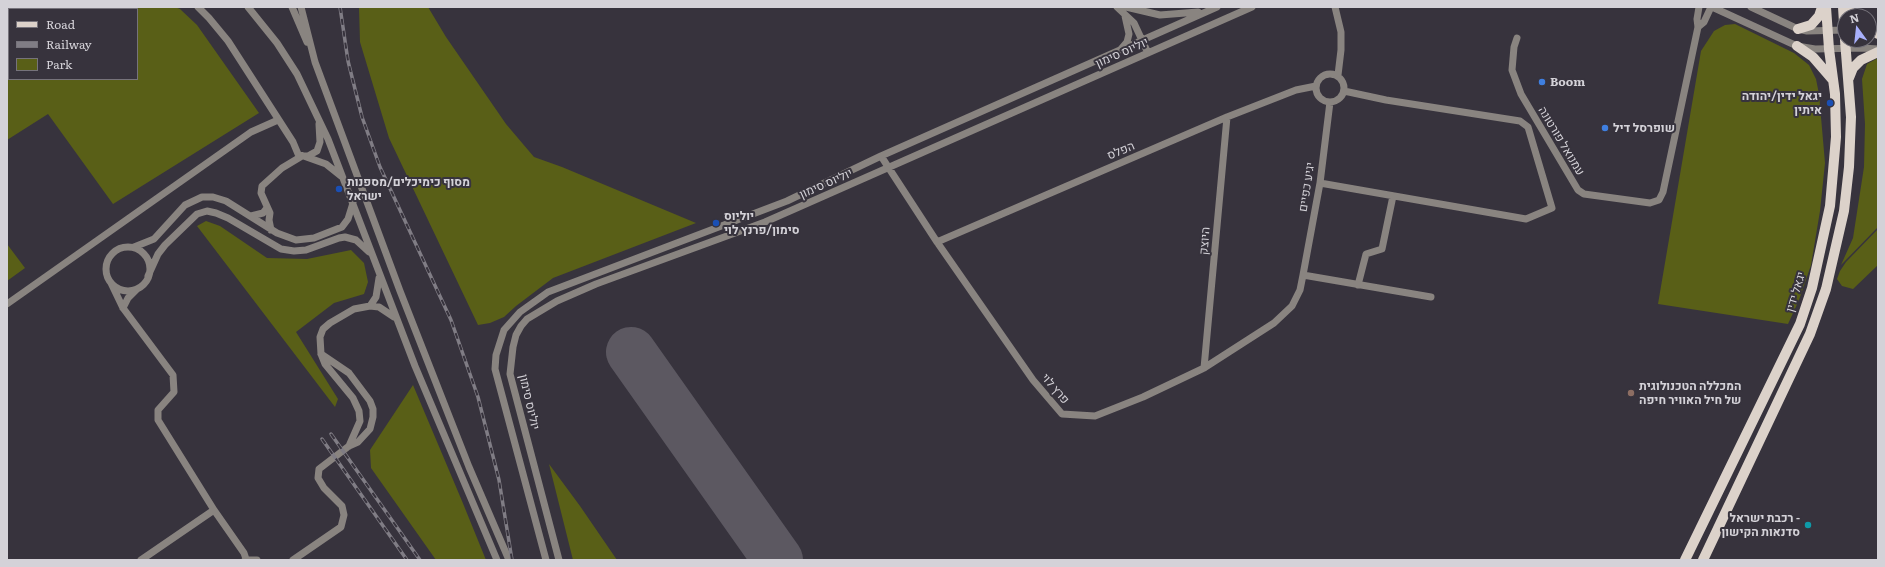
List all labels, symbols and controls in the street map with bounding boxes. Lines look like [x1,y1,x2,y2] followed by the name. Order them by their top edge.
[8,8,138,80] legend
[1837,8,1877,48] north arrow
[1848,8,1861,26] text: N
[46,15,75,33] text: Road
[46,35,92,53] text: Railway
[1093,35,1151,71] street label: יוליוס סימון
[46,55,72,73] text: Park
[1550,75,1585,89] place label: Boom
[1537,77,1547,87] marker: Boom
[1742,89,1822,117] place label: יגאל ידין/יהודה איתין
[1825,98,1835,108] marker: יגאל ידין/יהודה איתין
[1535,104,1587,178] street label: עמנואל פורטונה
[1613,121,1675,135] place label: שופרסל דיל
[1600,123,1610,133] marker: שופרסל דיל
[1105,139,1137,163] street label: הפלס
[1296,161,1318,213] street label: יגיע כפיים
[797,166,855,202] street label: יוליוס סימון
[347,175,470,203] place label: מסוף כימיכלים/מספנות ישראל
[334,184,344,194] marker: מסוף כימיכלים/מספנות ישראל
[724,209,800,237] place label: יוליוס סימון/פרנץ לוי
[711,218,721,228] marker: יוליוס סימון/פרנץ לוי
[1197,226,1213,256] street label: היוצק
[1783,270,1809,314] street label: יגאל ידין
[1038,371,1072,407] street label: פרץ לוי
[516,373,542,431] street label: יוליוס סימון
[1639,379,1741,407] place label: המכללה הטכנולוגית של חיל האוויר חיפה
[1626,388,1636,398] marker: המכללה הטכנולוגית של חיל האוויר חיפה
[1721,511,1800,539] place label: רכבת ישראל - סדנאות הקישון
[1803,520,1813,530] marker: רכבת ישראל - סדנאות הקישון

